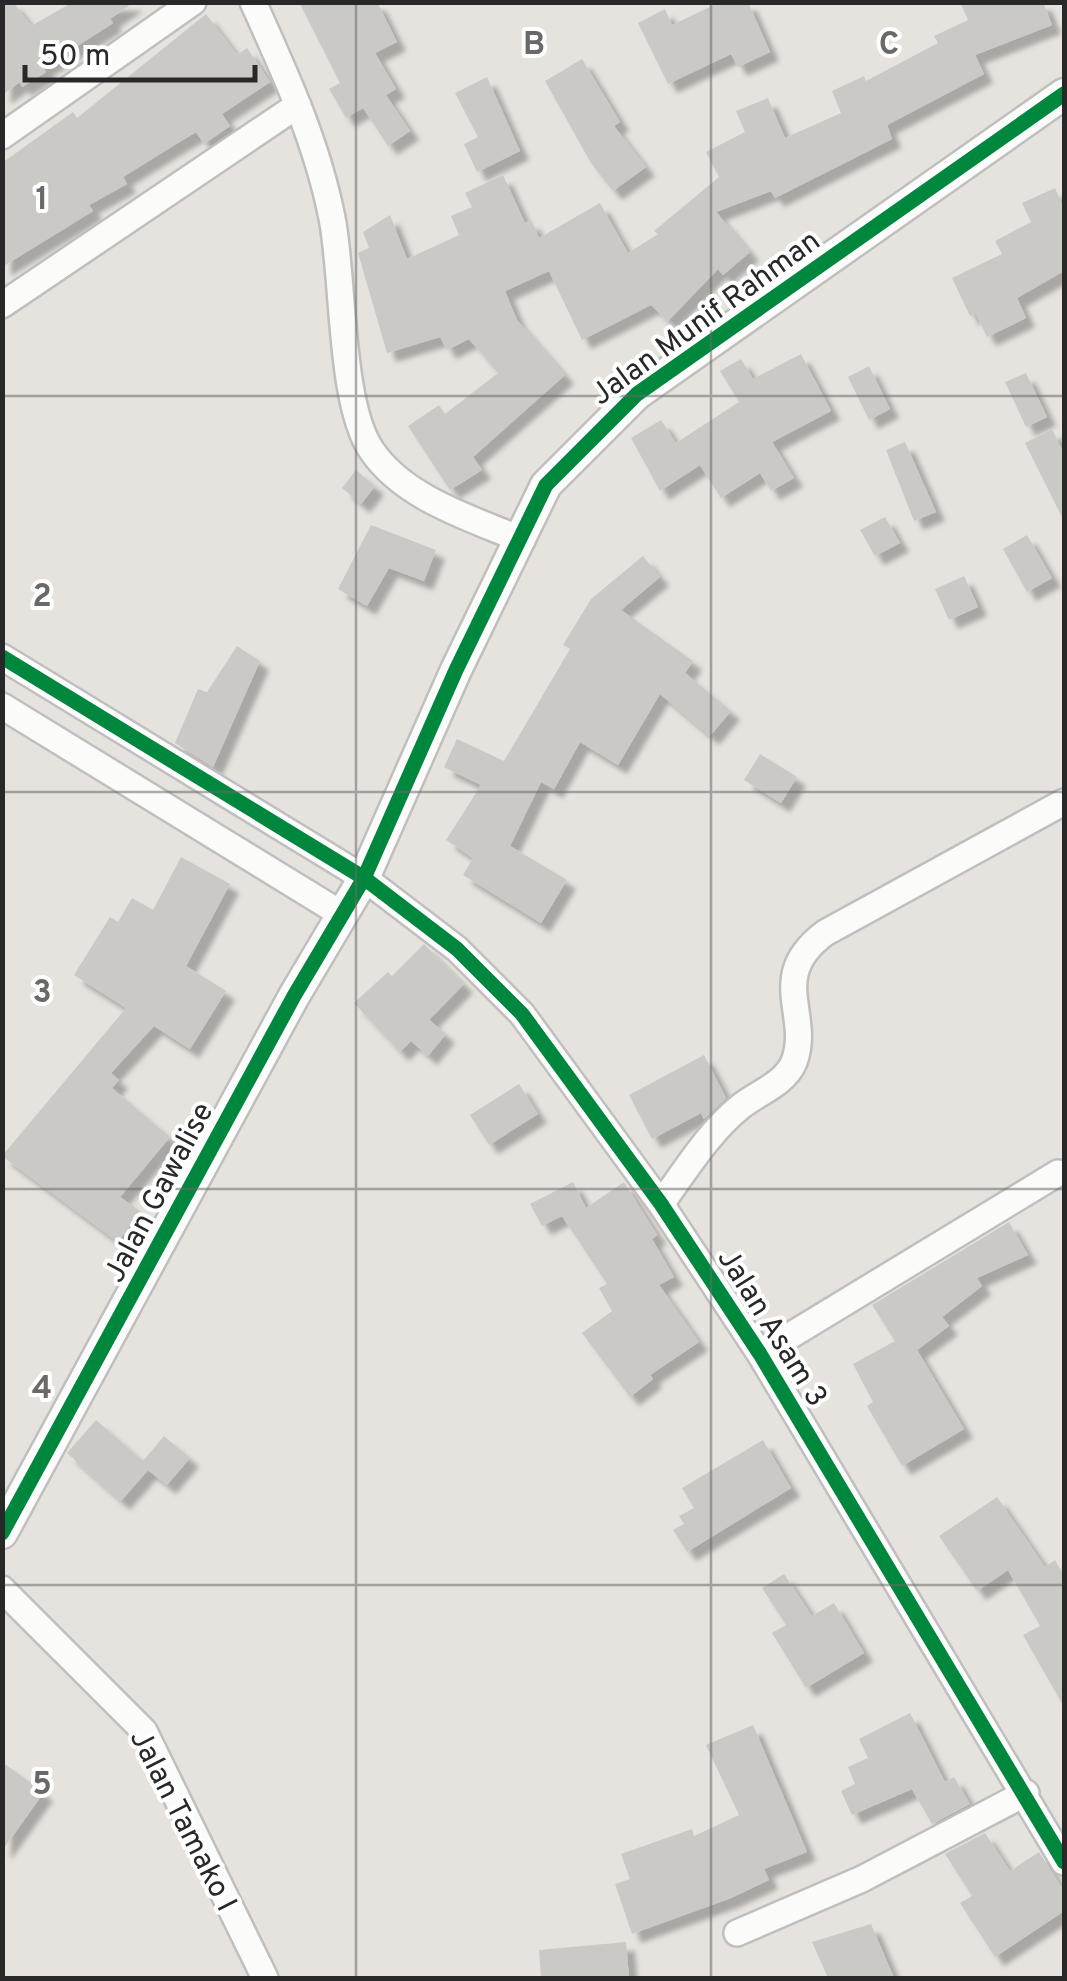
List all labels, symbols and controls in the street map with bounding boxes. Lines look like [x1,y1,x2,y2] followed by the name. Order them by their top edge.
[25,20,255,82] scale bar
[523,26,545,66] text: B
[879,26,899,66] text: C
[40,39,110,76] text: 50 m
[36,181,48,221] text: 1
[585,223,828,415] street label: Jalan Munif Rahman
[32,578,52,618] text: 2
[32,974,52,1014] text: 3
[97,1097,223,1290] street label: Jalan Gawalise
[708,1242,834,1414] street label: Jalan Asam 3
[32,1370,52,1410] text: 4
[120,1724,243,1918] street label: Jalan Tamako I
[32,1766,52,1806] text: 5

